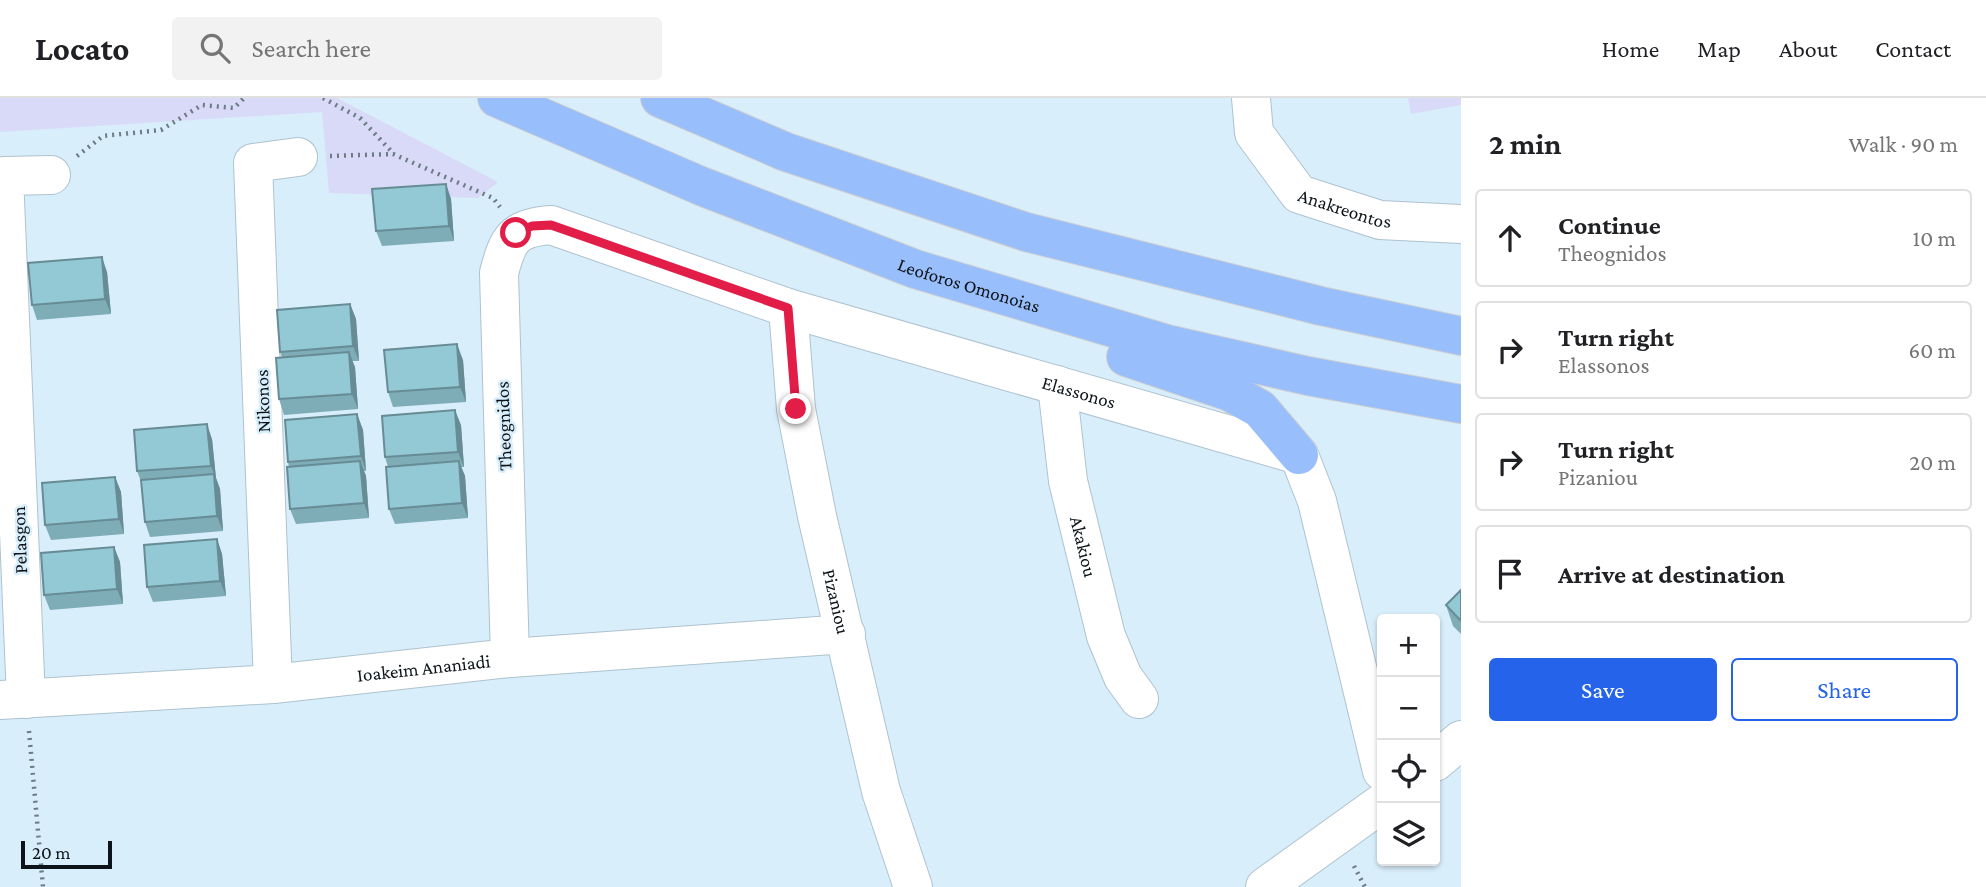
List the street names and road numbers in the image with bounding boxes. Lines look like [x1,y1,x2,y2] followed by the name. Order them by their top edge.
[1296,184,1392,232] street label: Anakreontos
[895,253,1042,317] street label: Leoforos Omonoias
[251,369,274,433] street label: Nikonos
[1040,372,1118,413] street label: Elassonos
[491,381,516,471] street label: Theognidos
[8,506,31,574] street label: Pelasgon
[1066,514,1101,579] street label: Akakiou
[819,567,854,636] street label: Pizaniou
[356,650,491,686] street label: Ioakeim Ananiadi

